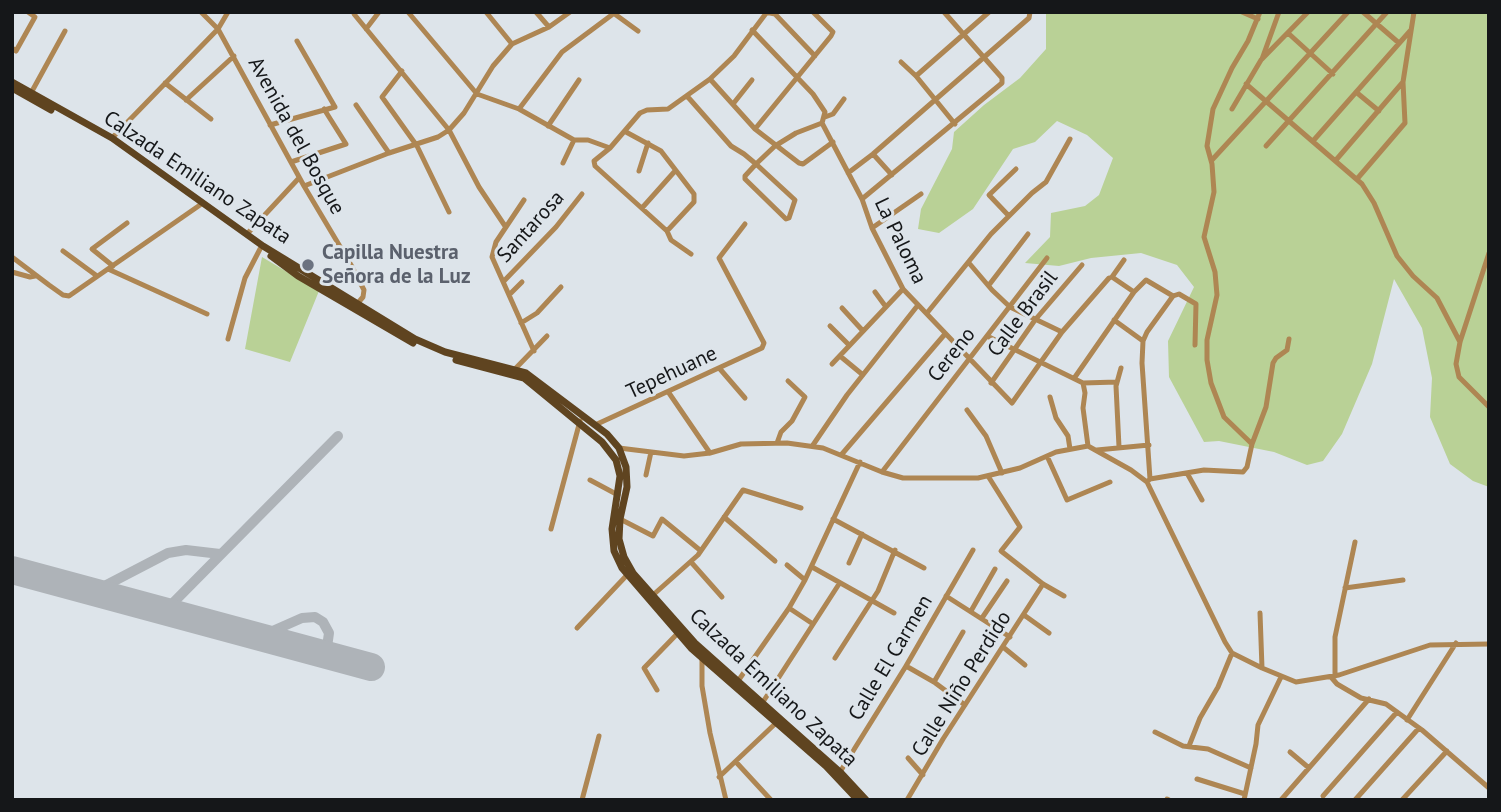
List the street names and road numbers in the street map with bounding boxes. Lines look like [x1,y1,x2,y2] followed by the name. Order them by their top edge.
[242,53,350,219] street label: Avenida del Bosque
[99,106,295,250] street label: Calzada Emiliano Zapata
[492,186,570,268] street label: Santarosa
[868,194,932,288] street label: La Paloma
[983,266,1063,362] street label: Calle Brasil
[923,323,981,387] street label: Cereno
[623,341,721,405] street label: Tepehuane
[844,591,938,725] street label: Calle El Carmen
[684,604,862,772] street label: Calzada Emiliano Zapata
[907,607,1017,761] street label: Calle Niño Perdido

